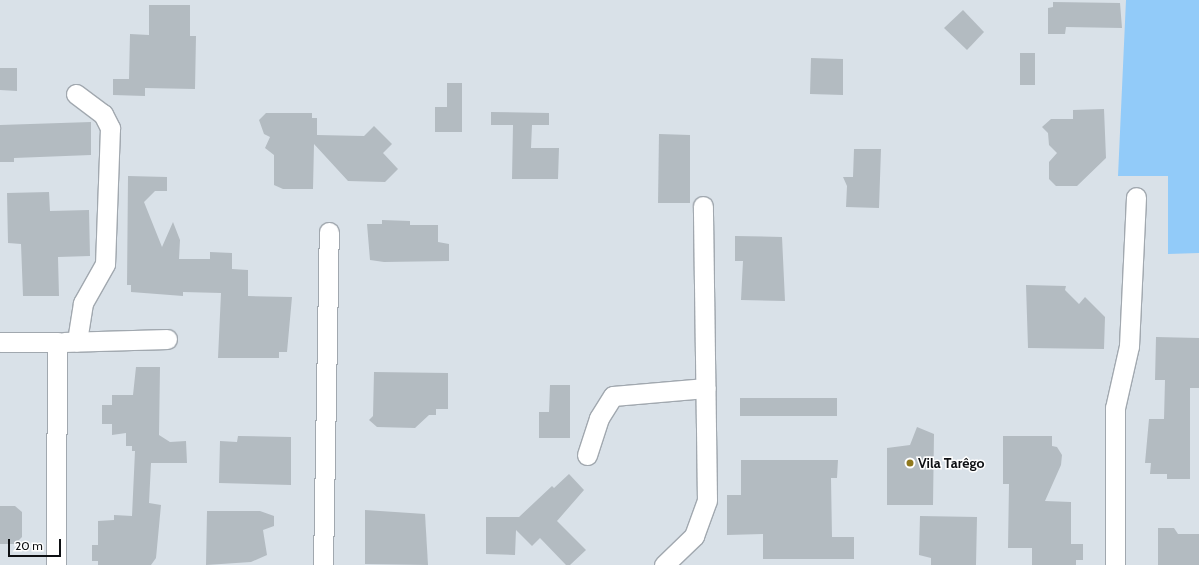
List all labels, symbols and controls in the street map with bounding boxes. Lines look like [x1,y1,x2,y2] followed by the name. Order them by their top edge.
[918,455,984,471] place label: Vila Tarêgo
[905,458,915,468] marker: Vila Tarêgo
[10,531,63,557] scale bar
[15,538,43,553] text: 20 m

